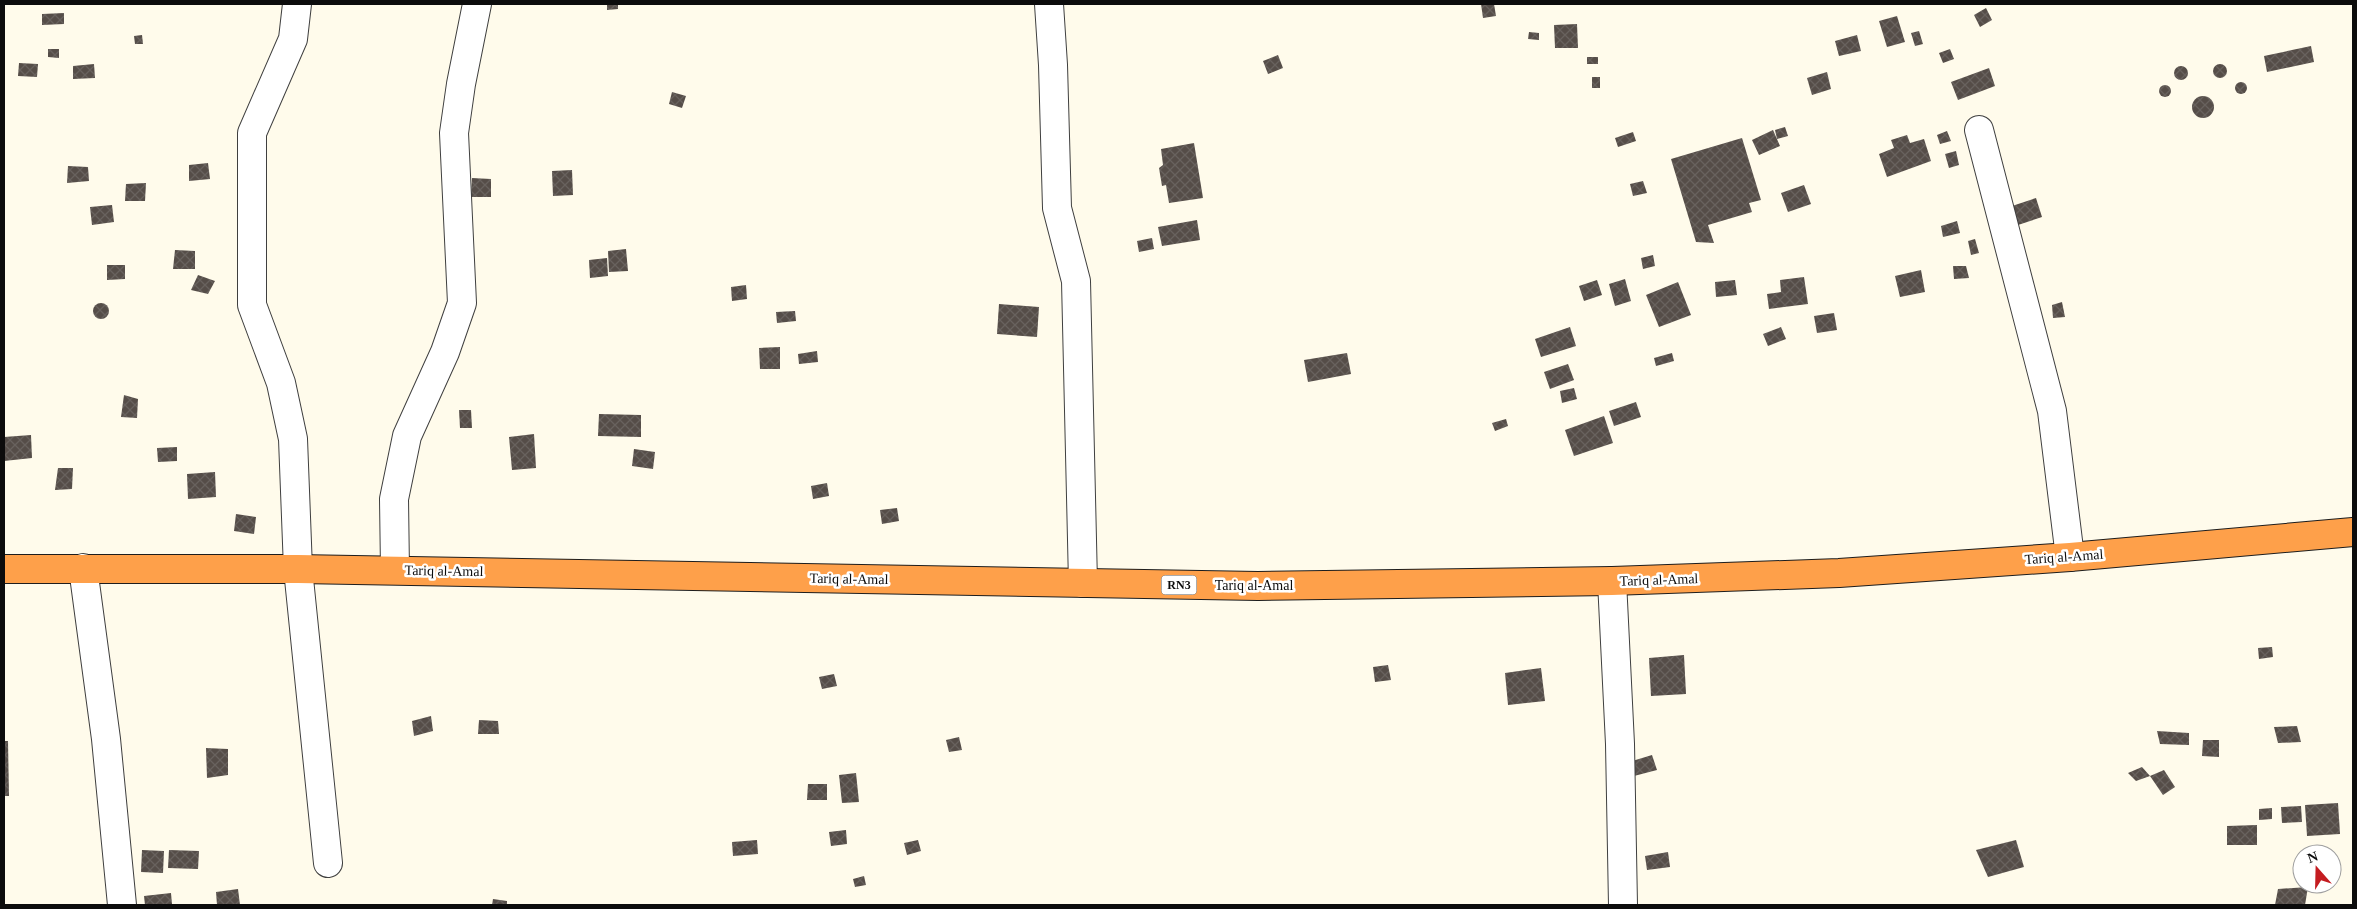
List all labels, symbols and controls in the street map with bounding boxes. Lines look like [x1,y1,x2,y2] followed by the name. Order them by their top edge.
[2024,547,2104,567] street label: Tariq al-Amal
[405,563,484,579] street label: Tariq al-Amal
[810,571,889,587] street label: Tariq al-Amal
[1619,571,1699,589] street label: Tariq al-Amal
[1162,576,1196,594] road number: RN3
[1215,578,1293,593] street label: Tariq al-Amal
[2292,844,2342,894] north arrow
[2305,848,2320,866] text: N

